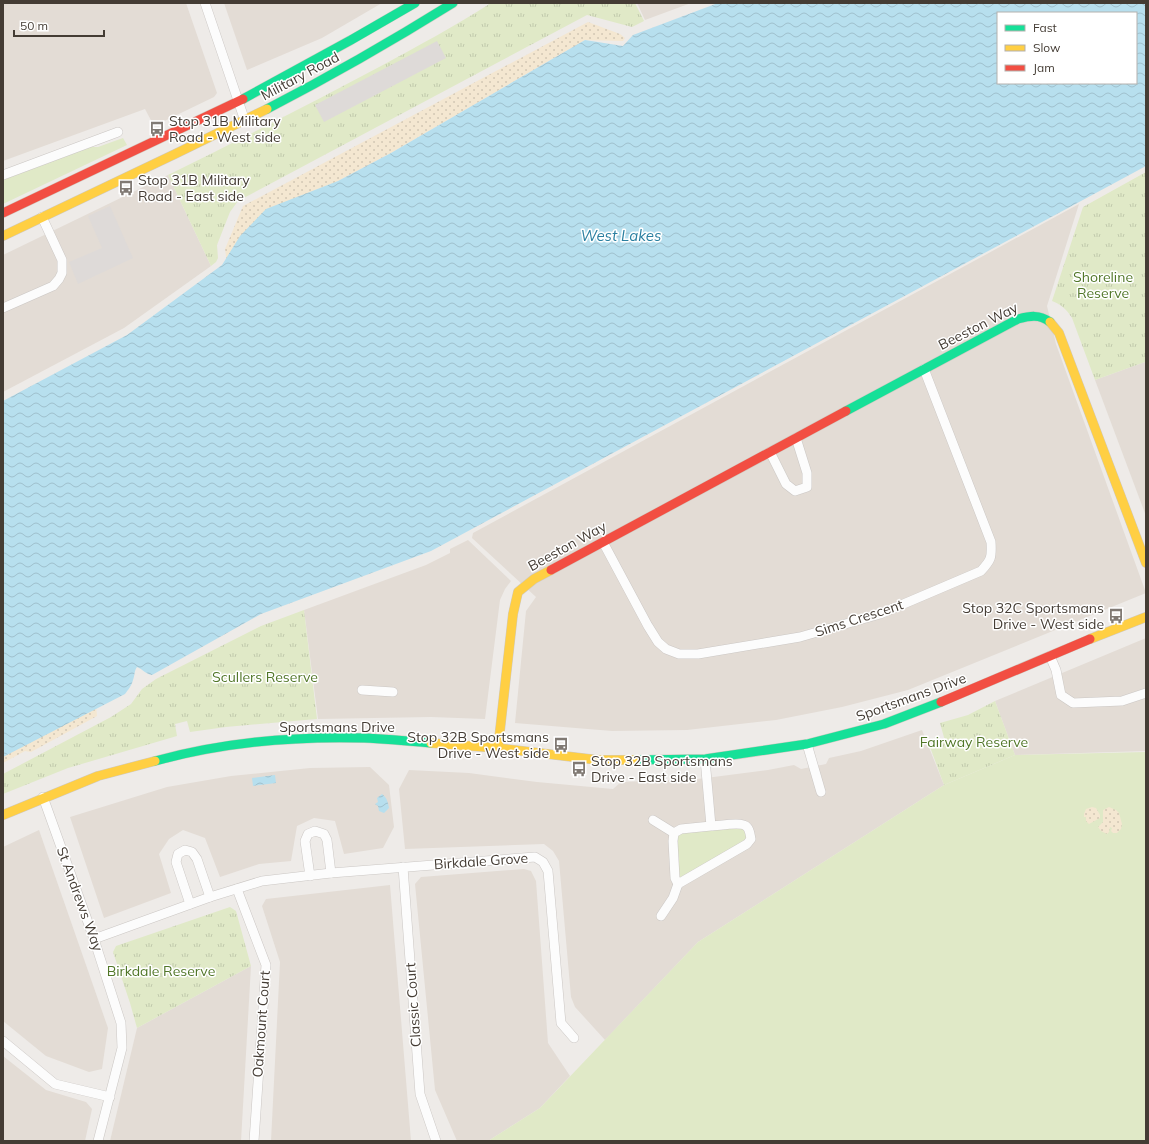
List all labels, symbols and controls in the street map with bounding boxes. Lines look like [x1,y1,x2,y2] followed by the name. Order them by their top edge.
[14,12,104,38] scale bar
[997,12,1137,84] legend
[20,18,48,33] text: 50 m
[1033,20,1057,35] text: Fast
[1033,40,1061,55] text: Slow
[258,48,342,104] street label: Military Road
[1033,60,1055,75] text: Jam
[169,112,281,146] place label: Stop 31B Military Road - West side
[148,120,166,138] bus stop icon: Stop 31B Military Road - West side
[138,171,250,205] place label: Stop 31B Military Road - East side
[117,179,135,197] bus stop icon: Stop 31B Military Road - East side
[581,226,661,245] water label: West Lakes
[1073,268,1133,302] park label: Shoreline Reserve
[935,298,1021,354] street label: Beeston Way
[525,517,610,575] street label: Beeston Way
[813,595,905,641] street label: Sims Crescent
[962,599,1104,633] place label: Stop 32C Sportsmans Drive - West side
[1107,607,1125,625] bus stop icon: Stop 32C Sportsmans Drive - West side
[212,668,318,686] park label: Scullers Reserve
[854,669,968,725] street label: Sportsmans Drive
[279,718,395,736] street label: Sportsmans Drive
[407,728,549,762] place label: Stop 32B Sportsmans Drive - West side
[920,733,1028,751] park label: Fairway Reserve
[552,736,570,754] bus stop icon: Stop 32B Sportsmans Drive - West side
[591,752,733,786] place label: Stop 32B Sportsmans Drive - East side
[570,760,588,778] bus stop icon: Stop 32B Sportsmans Drive - East side
[53,844,107,954] street label: St Andrews Way
[433,849,529,873] street label: Birkdale Grove
[107,962,215,980] park label: Birkdale Reserve
[401,962,425,1048] street label: Classic Court
[248,970,274,1078] street label: Oakmount Court

